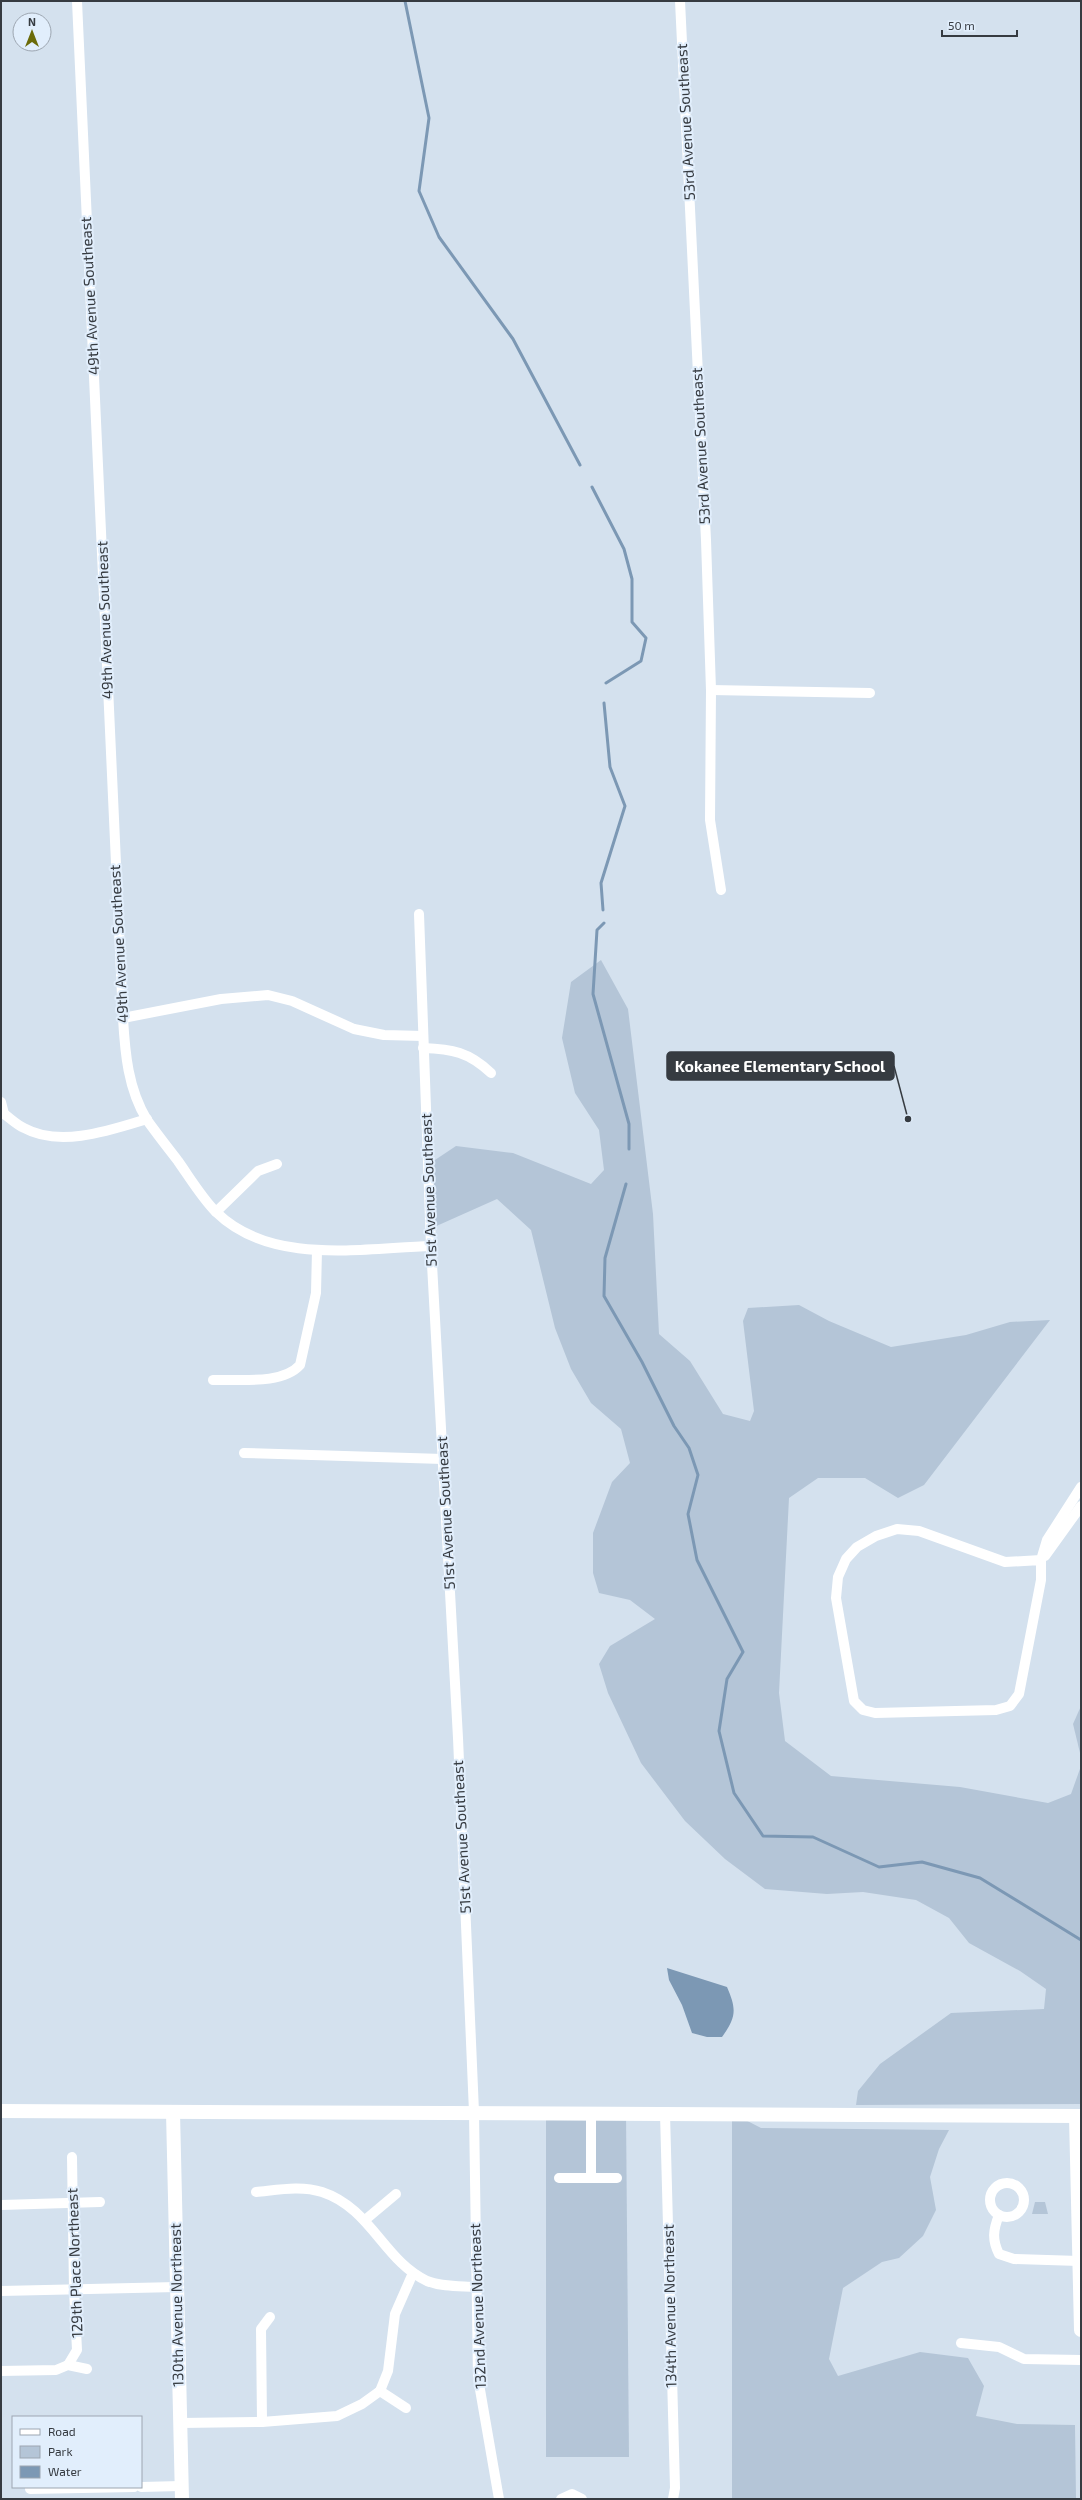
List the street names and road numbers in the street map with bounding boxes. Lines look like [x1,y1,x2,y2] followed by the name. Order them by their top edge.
[672,43,698,201] street label: 53rd Avenue Southeast
[76,216,102,376] street label: 49th Avenue Southeast
[687,367,713,525] street label: 53rd Avenue Southeast
[92,540,116,699] street label: 49th Avenue Southeast
[105,864,131,1024] street label: 49th Avenue Southeast
[416,1113,440,1267] street label: 51st Avenue Southeast
[432,1436,458,1590] street label: 51st Avenue Southeast
[448,1760,474,1914] street label: 51st Avenue Southeast
[62,2187,86,2338] street label: 129th Place Northeast
[166,2223,186,2387] street label: 130th Avenue Northeast
[465,2223,489,2389] street label: 132nd Avenue Northeast
[659,2224,679,2388] street label: 134th Avenue Northeast

